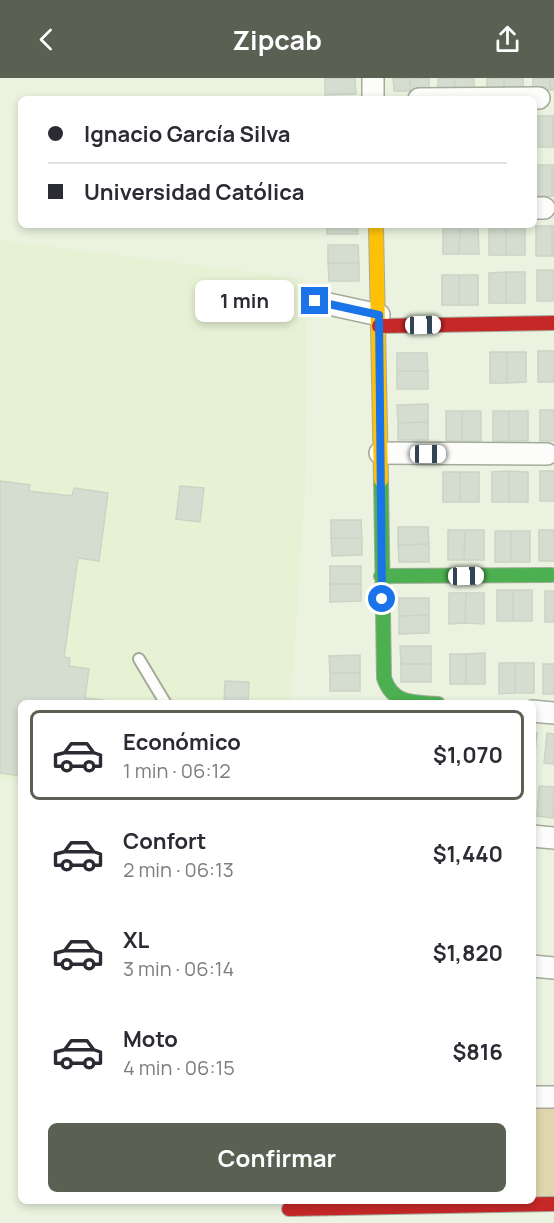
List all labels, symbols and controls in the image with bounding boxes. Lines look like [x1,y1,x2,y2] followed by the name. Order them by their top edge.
[232,21,322,58] text: Zipcab
[30,23,63,56] icon: back
[491,23,524,56] icon: share
[84,119,291,149] text: Ignacio García Silva
[84,177,304,207] text: Universidad Católica
[195,280,294,322] callout: 1 min
[220,287,269,314] text: 1 min
[301,287,328,314] route end
[405,316,441,334] car
[410,445,446,463] car
[448,567,484,585] car
[368,585,395,612] route start
[123,727,241,757] text: Económico
[51,728,105,782] icon: car
[433,740,503,770] text: $1,070
[123,757,231,784] text: 1 min · 06:12
[123,826,206,856] text: Confort
[51,827,105,881] icon: car
[433,839,503,869] text: $1,440
[123,856,234,883] text: 2 min · 06:13
[123,925,149,955] text: XL
[51,926,105,980] icon: car
[433,938,503,968] text: $1,820
[123,955,234,982] text: 3 min · 06:14
[123,1024,178,1054] text: Moto
[51,1025,105,1079] icon: car
[452,1037,503,1067] text: $816
[123,1054,235,1081] text: 4 min · 06:15
[48,1123,506,1192] button: Confirmar

